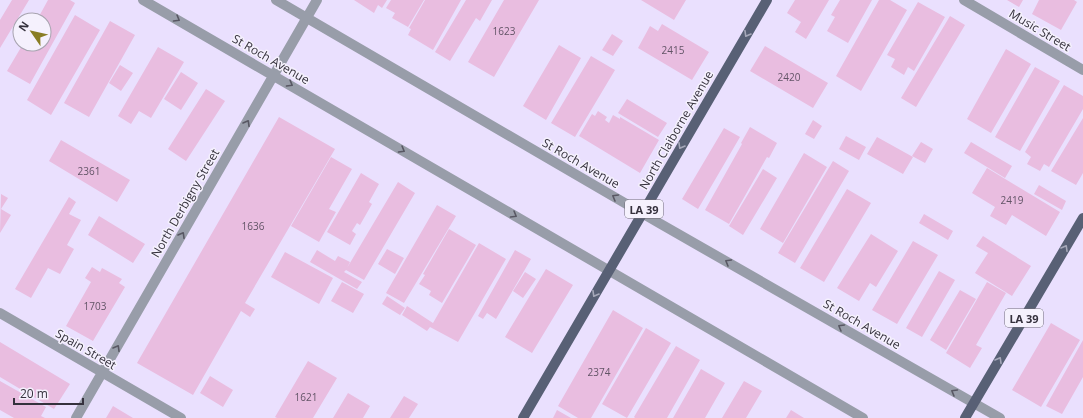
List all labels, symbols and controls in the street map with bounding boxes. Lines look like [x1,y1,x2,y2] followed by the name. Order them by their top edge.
[1006,5,1074,55] street label: Music Street
[12,12,52,52] north arrow
[173,15,180,22] one-way arrow
[15,18,32,34] text: N
[493,24,516,38] house number: 1623
[229,30,313,88] street label: St Roch Avenue
[744,30,751,37] one-way arrow
[662,43,685,57] house number: 2415
[635,67,717,193] street label: North Claiborne Avenue
[778,70,801,84] house number: 2420
[286,80,293,87] one-way arrow
[242,120,249,127] one-way arrow
[539,134,623,192] street label: St Roch Avenue
[679,142,686,149] one-way arrow
[147,145,223,261] street label: North Derbigny Street
[398,145,405,152] one-way arrow
[78,164,100,178] house number: 2361
[1001,193,1024,207] house number: 2419
[612,195,619,202] one-way arrow
[625,200,663,218] road number: LA 39
[510,211,517,218] one-way arrow
[242,219,265,233] house number: 1636
[177,232,184,239] one-way arrow
[1061,245,1068,252] one-way arrow
[725,260,732,267] one-way arrow
[592,290,599,297] one-way arrow
[820,295,904,353] street label: St Roch Avenue
[84,299,107,313] house number: 1703
[1005,309,1043,327] road number: LA 39
[838,324,845,331] one-way arrow
[52,325,120,373] street label: Spain Street
[112,345,119,352] one-way arrow
[995,357,1002,364] one-way arrow
[588,365,611,379] house number: 2374
[14,380,83,406] scale bar
[20,385,48,402] text: 20 m
[951,389,958,396] one-way arrow
[295,390,317,404] house number: 1621

